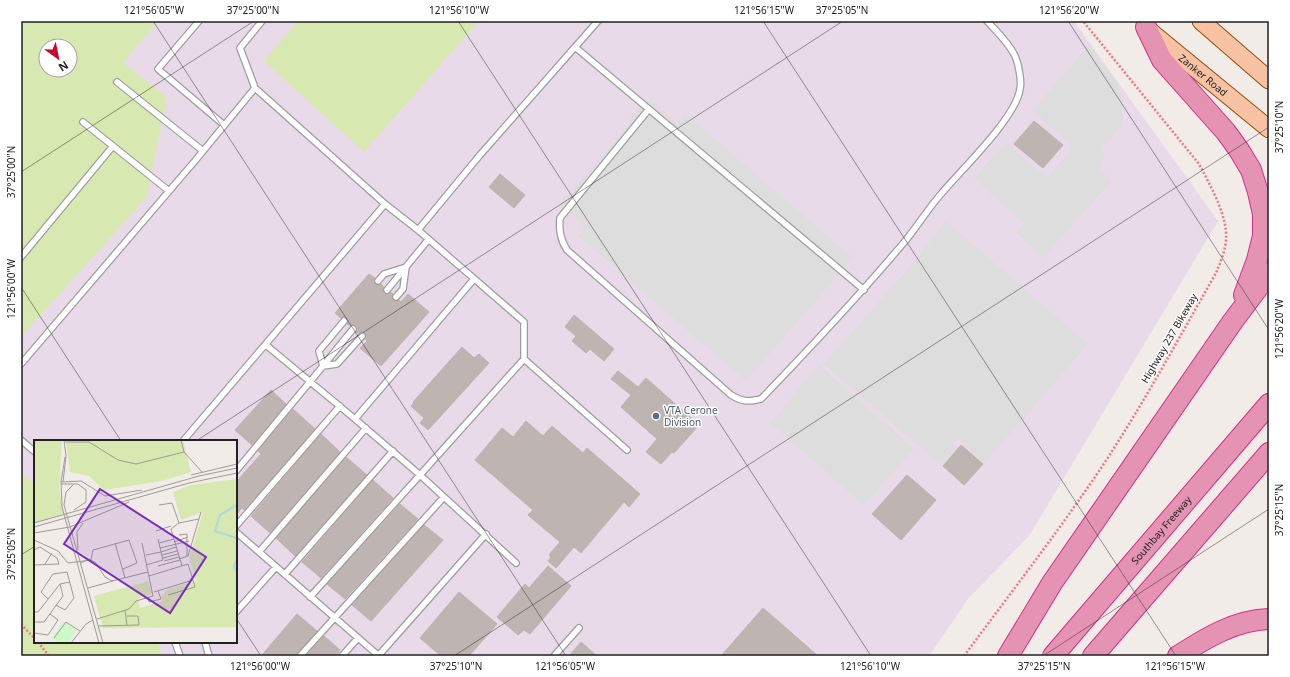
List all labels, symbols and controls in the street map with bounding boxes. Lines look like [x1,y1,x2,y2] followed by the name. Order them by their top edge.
[124,3,185,17] text: 121°56'05"W
[227,3,279,17] text: 37°25'00"N
[429,3,490,17] text: 121°56'10"W
[734,3,795,17] text: 121°56'15"W
[816,3,868,17] text: 37°25'05"N
[1039,3,1100,17] text: 121°56'20"W
[38,38,78,78] north arrow
[1176,51,1231,99] street label: Zanker Road
[56,58,72,76] text: N
[1272,101,1286,153] text: 37°25'10"N
[4,146,18,198] text: 37°25'00"N
[4,258,18,319] text: 121°56'00"W
[1138,290,1201,386] street label: Highway 237 Bikeway
[1272,298,1286,359] text: 121°56'20"W
[664,403,718,429] place label: VTA Cerone Division
[651,411,661,421] marker: VTA Cerone Division
[34,440,237,643] inset map
[1272,484,1286,536] text: 37°25'15"N
[1128,492,1195,567] street label: Southbay Freeway
[4,528,18,580] text: 37°25'05"N
[230,659,291,673] text: 121°56'00"W
[430,659,482,673] text: 37°25'10"N
[535,659,596,673] text: 121°56'05"W
[840,659,901,673] text: 121°56'10"W
[1018,659,1070,673] text: 37°25'15"N
[1145,659,1206,673] text: 121°56'15"W

